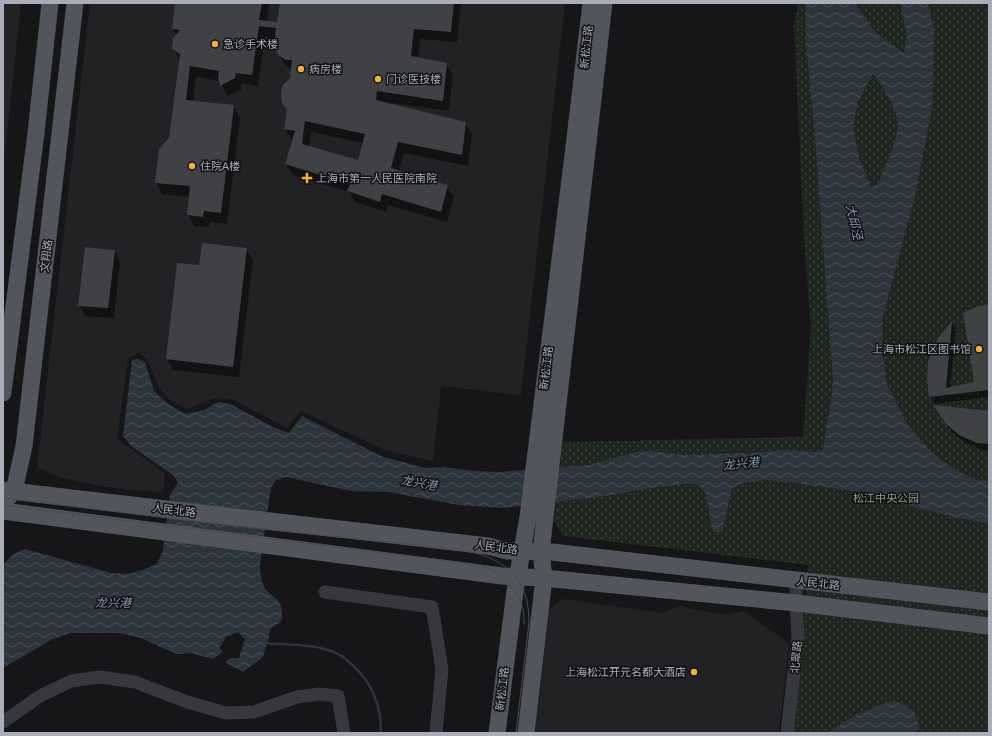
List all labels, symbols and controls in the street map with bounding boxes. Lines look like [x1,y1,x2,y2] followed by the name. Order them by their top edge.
[576,24,595,70] street label: 新松江路
[223,36,278,51] place label: 急诊手术楼
[210,39,220,49] marker: 急诊手术楼
[309,61,342,76] place label: 病房楼
[296,64,306,74] marker: 病房楼
[386,71,441,86] place label: 门诊医技楼
[373,74,383,84] marker: 门诊医技楼
[200,158,240,173] place label: 住院A楼
[187,161,197,171] marker: 住院A楼
[316,170,437,185] place label: 上海市第一人民医院南院
[301,172,313,184] marker: 上海市第一人民医院南院
[842,202,867,242] water label: 大邱泾
[36,239,55,273] street label: 文翔路
[872,341,971,356] place label: 上海市松江区图书馆
[974,344,984,354] marker: 上海市松江区图书馆
[535,345,556,391] street label: 新松江路
[722,453,762,474] water label: 龙兴港
[400,471,440,494] water label: 龙兴港
[853,490,919,505] park label: 松江中央公园
[151,499,197,520] street label: 人民北路
[473,536,519,557] street label: 人民北路
[795,573,841,592] street label: 人民北路
[95,594,133,611] water label: 龙兴港
[786,640,805,674] street label: 北翠路
[565,664,686,679] place label: 上海松江开元名都大酒店
[491,666,512,712] street label: 新松江路
[689,667,699,677] marker: 上海松江开元名都大酒店

